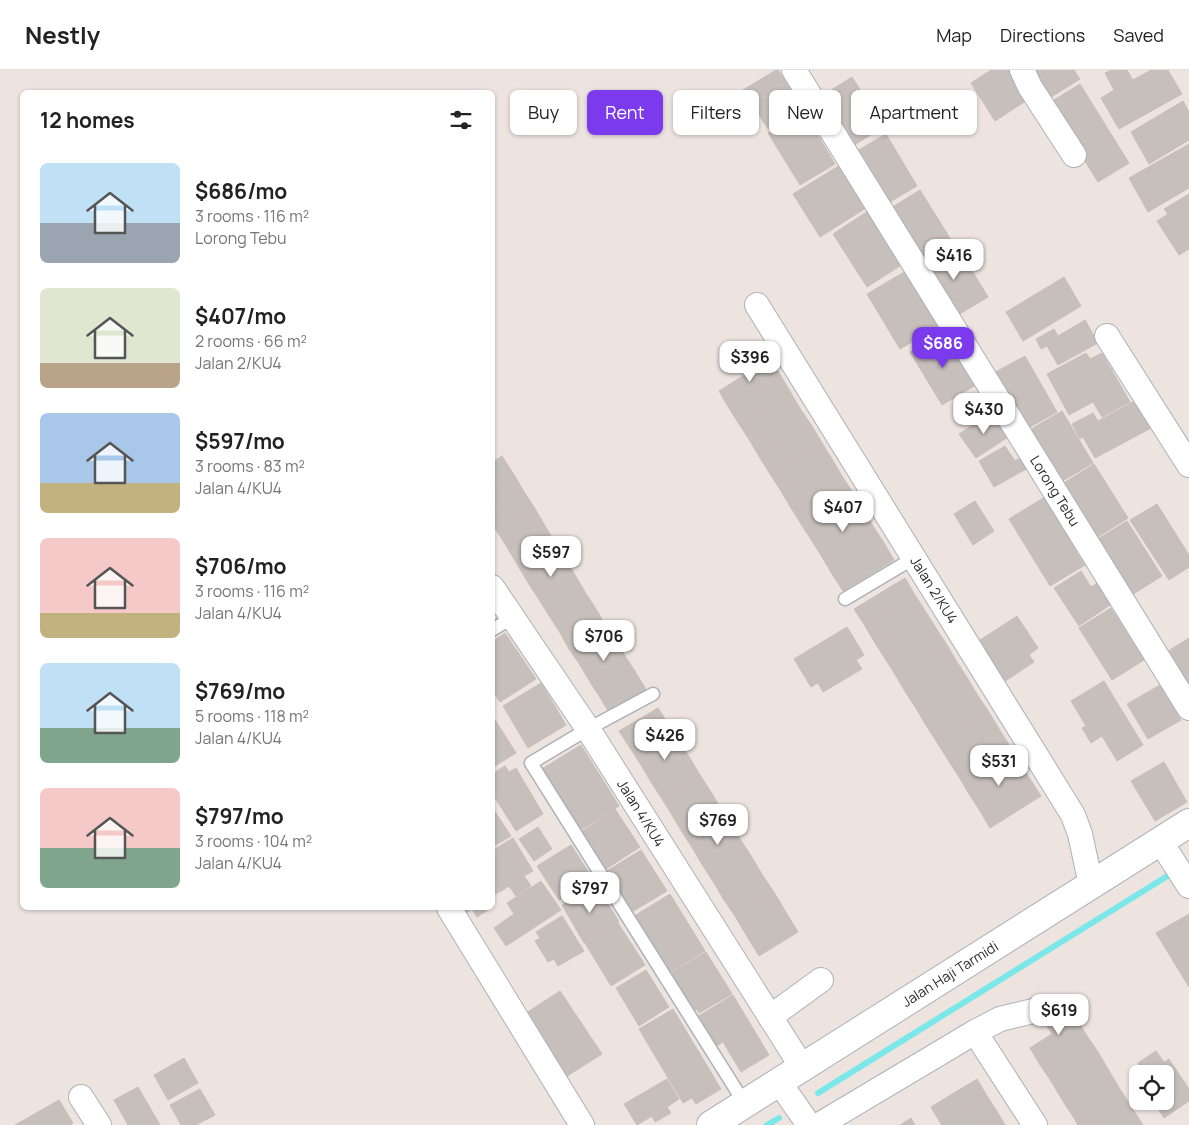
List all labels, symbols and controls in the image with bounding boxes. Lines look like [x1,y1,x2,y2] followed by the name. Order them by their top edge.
[25,18,100,51] text: Nestly
[936,23,972,47] text: Map
[1000,23,1085,47] text: Directions
[1113,23,1164,47] text: Saved
[510,90,577,135] chip: Buy
[587,90,663,135] chip: Rent
[673,90,759,135] chip: Filters
[769,90,841,135] chip: New
[851,90,977,135] chip: Apartment
[40,106,135,134] text: 12 homes
[447,106,475,134] icon: filters
[195,177,287,205] text: $686/mo
[80,183,140,243] icon: home
[195,205,309,227] text: 3 rooms · 116 m²
[195,227,286,249] text: Lorong Tebu
[924,238,984,281] pin: $416
[936,244,972,266] text: $416
[195,302,286,330] text: $407/mo
[80,308,140,368] icon: home
[913,326,973,369] pin: $686
[195,330,307,352] text: 2 rooms · 66 m²
[923,332,963,354] text: $686
[720,340,780,383] pin: $396
[730,346,770,368] text: $396
[195,352,282,374] text: Jalan 2/KU4
[954,392,1014,435] pin: $430
[964,398,1004,420] text: $430
[195,427,285,455] text: $597/mo
[80,433,140,493] icon: home
[1026,452,1085,530] street label: Lorong Tebu
[195,455,305,477] text: 3 rooms · 83 m²
[195,477,282,499] text: Jalan 4/KU4
[813,490,873,533] pin: $407
[824,496,862,518] text: $407
[521,536,581,578] pin: $597
[532,541,570,563] text: $597
[195,552,286,580] text: $706/mo
[906,553,963,627] street label: Jalan 2/KU4
[80,558,140,618] icon: home
[195,580,309,602] text: 3 rooms · 116 m²
[195,602,282,624] text: Jalan 4/KU4
[574,620,634,662] pin: $706
[584,625,624,647] text: $706
[195,677,285,705] text: $769/mo
[80,683,140,743] icon: home
[195,705,309,727] text: 5 rooms · 118 m²
[635,718,695,761] pin: $426
[645,724,685,746] text: $426
[195,727,282,749] text: Jalan 4/KU4
[969,744,1029,787] pin: $531
[981,750,1017,772] text: $531
[613,775,670,850] street label: Jalan 4/KU4
[195,802,284,830] text: $797/mo
[688,804,748,846] pin: $769
[80,808,140,868] icon: home
[699,809,737,831] text: $769
[195,830,312,852] text: 3 rooms · 104 m²
[195,852,282,874] text: Jalan 4/KU4
[560,872,620,914] pin: $797
[571,877,609,899] text: $797
[898,936,1002,1011] street label: Jalan Haji Tarmidi
[1029,994,1089,1036] pin: $619
[1041,999,1077,1021] text: $619
[1129,1065,1174,1110] map controls
[1129,1065,1174,1110] button: locate

